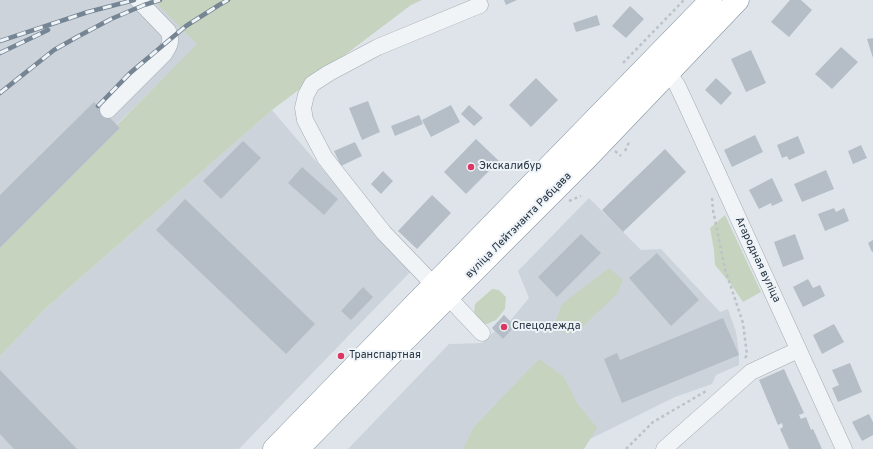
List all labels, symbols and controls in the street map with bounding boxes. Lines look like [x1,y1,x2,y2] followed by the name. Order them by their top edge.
[479,160,542,174] place label: Экскалибур
[466,162,476,172] marker: Экскалибур
[463,170,575,282] street label: вуліца Лейтэнанта Рабцава
[731,215,783,305] street label: Агародная вуліца
[512,320,581,334] place label: Спецодежда
[499,322,509,332] marker: Спецодежда
[349,349,421,363] place label: Транспартная
[336,351,346,361] marker: Транспартная

